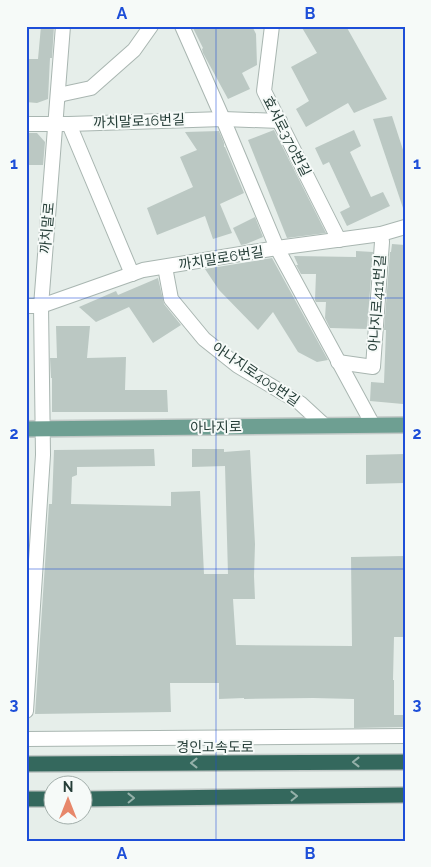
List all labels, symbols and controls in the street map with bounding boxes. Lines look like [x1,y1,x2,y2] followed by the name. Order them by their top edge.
[117,4,128,23] text: A
[305,4,316,23] text: B
[260,93,314,179] street label: 효서로370번길
[93,111,185,131] street label: 까치말로16번길
[10,154,18,173] text: 1
[413,154,421,173] text: 1
[37,202,57,254] street label: 까치말로
[177,243,265,273] street label: 까치말로6번길
[366,254,388,352] street label: 아나지로411번길
[209,339,303,409] street label: 아나지로409번길
[190,419,242,435] street label: 아나지로
[9,424,19,443] text: 2
[412,424,422,443] text: 2
[10,695,19,714] text: 3
[413,695,422,714] text: 3
[176,739,254,755] street label: 경인고속도로
[352,757,360,767] one-way arrow
[189,758,197,768] one-way arrow
[42,774,92,824] north arrow
[63,779,73,795] text: N
[290,791,298,801] one-way arrow
[128,793,135,803] one-way arrow
[117,844,128,863] text: A
[305,844,316,863] text: B

